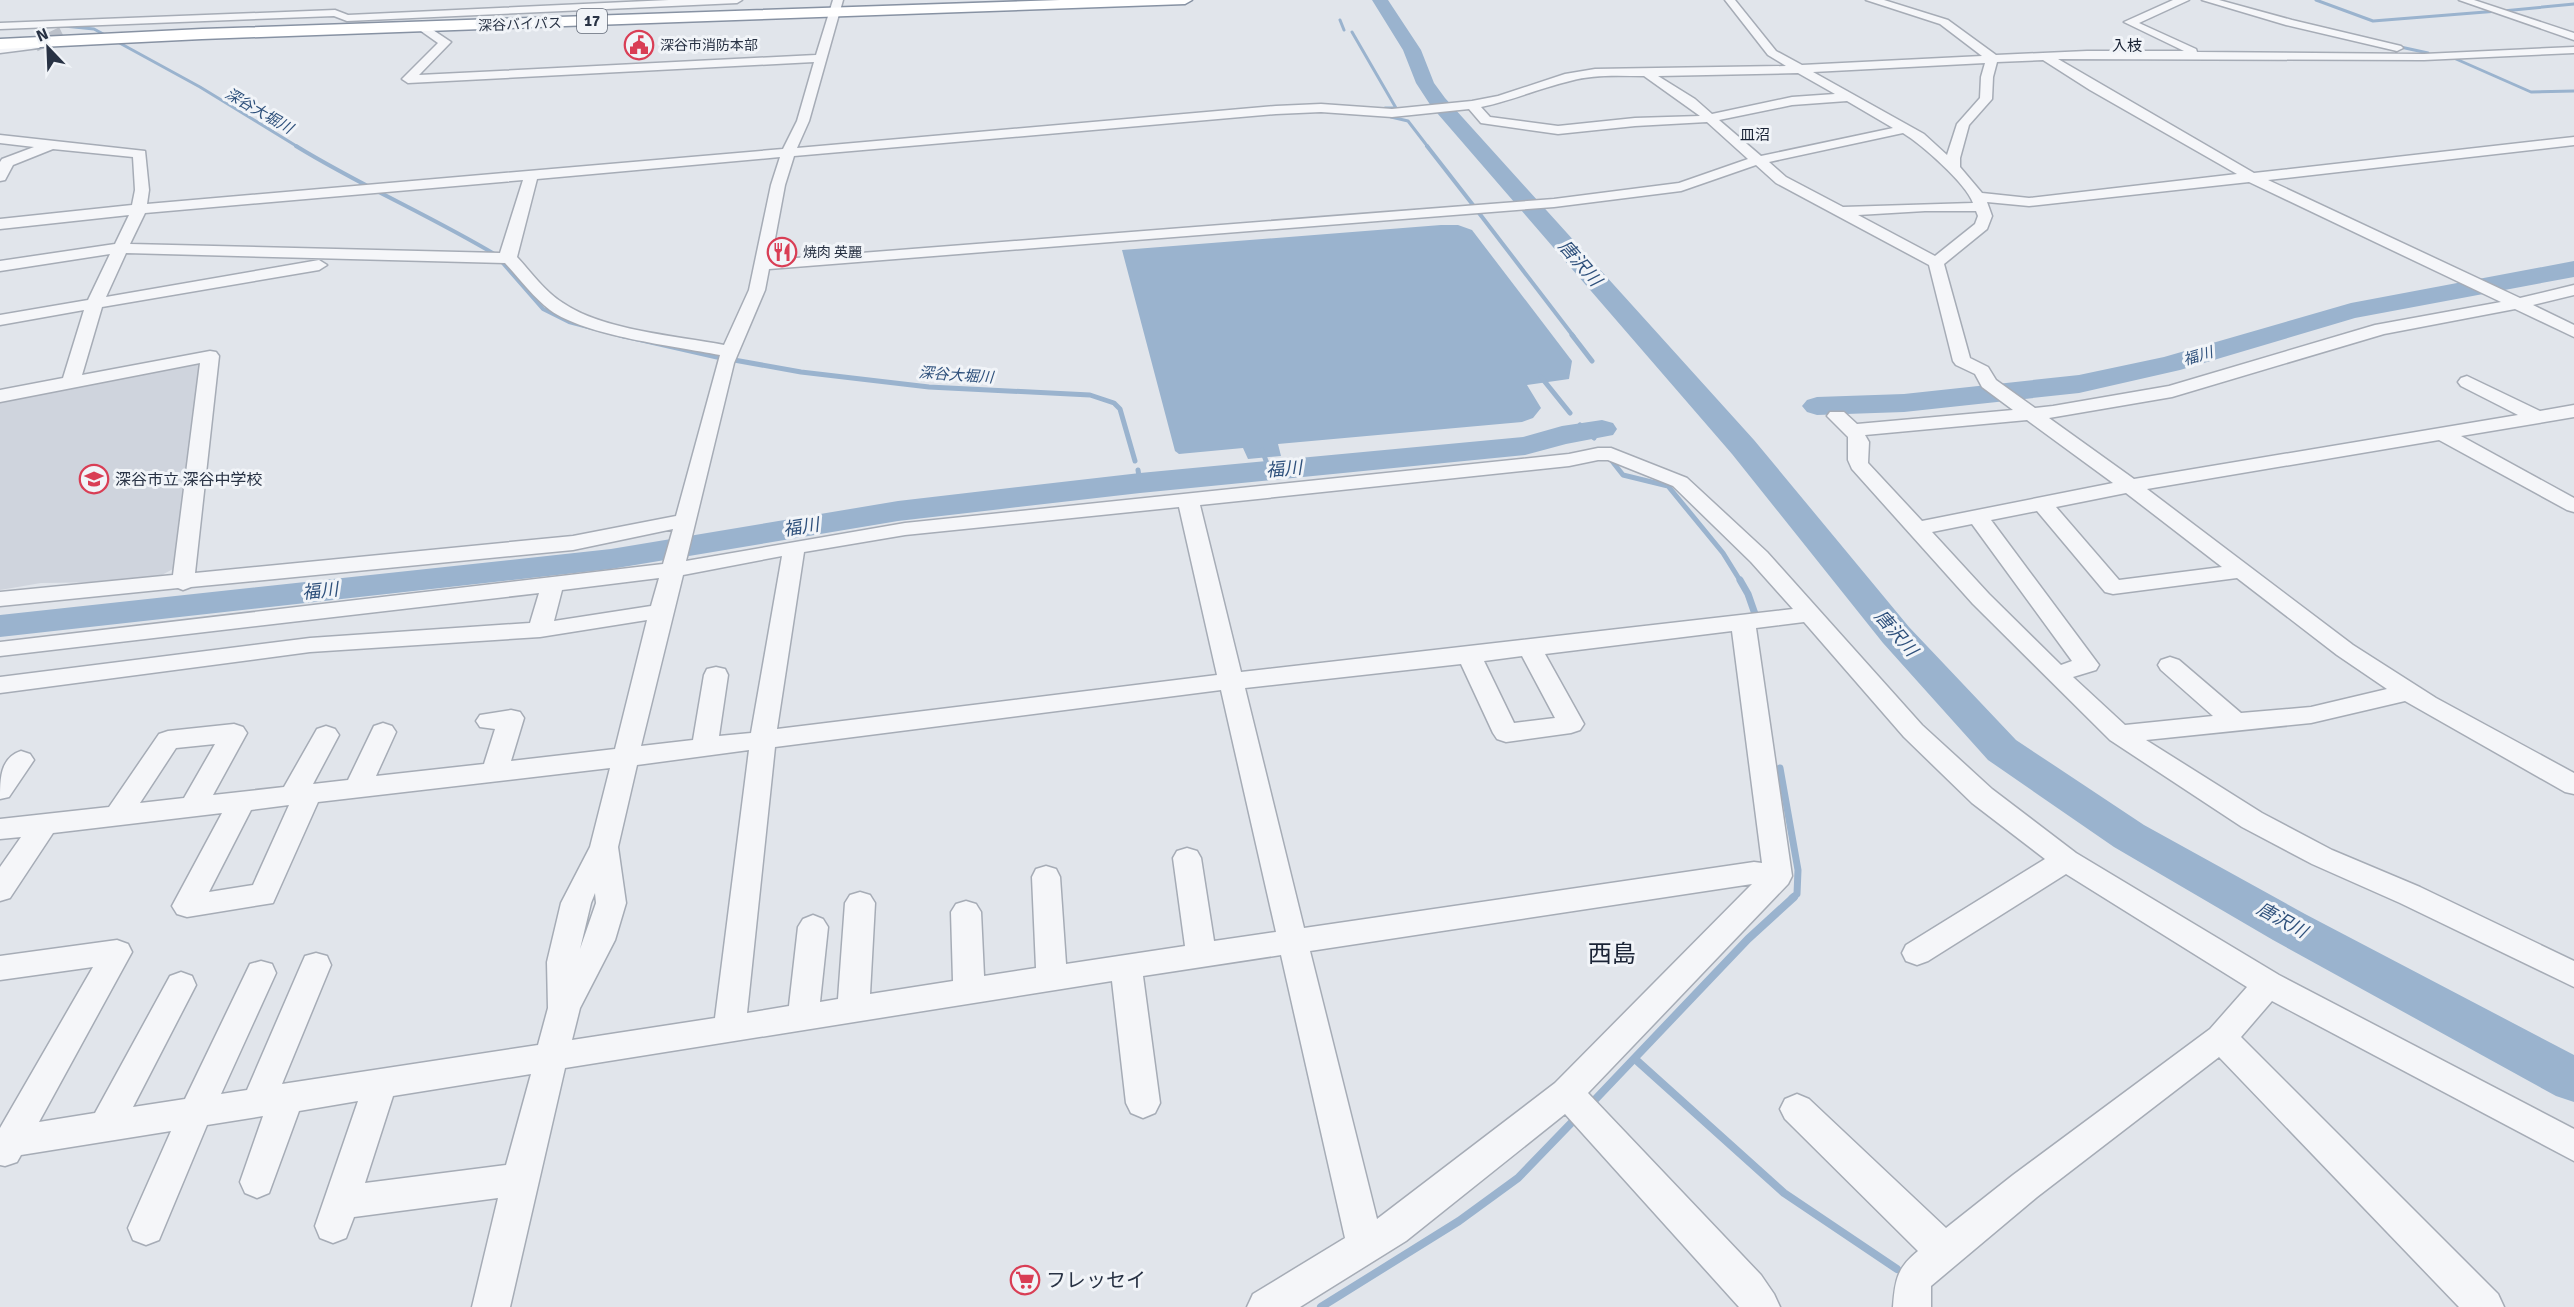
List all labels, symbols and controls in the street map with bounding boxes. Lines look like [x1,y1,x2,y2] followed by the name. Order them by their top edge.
[577,9,607,33] road number: 17
[478,15,562,34] street label: 深谷バイパス
[18,18,78,78] north arrow
[33,24,52,46] text: N
[623,29,655,61] public building icon: 深谷市消防本部
[660,37,758,54] place label: 深谷市消防本部
[2112,37,2142,55] district label: 入枝
[222,84,298,139] water label: 深谷大堀川
[1740,126,1770,144] district label: 皿沼
[1554,235,1607,292] water label: 唐沢川
[766,236,798,268] restaurant icon: 焼肉 英麗
[803,244,862,261] place label: 焼肉 英麗
[2181,342,2217,369] water label: 福川
[918,363,996,387] water label: 深谷大堀川
[1265,456,1305,482] water label: 福川
[78,463,110,495] school or university icon: 深谷市立 深谷中学校
[115,470,263,490] place label: 深谷市立 深谷中学校
[782,513,822,541] water label: 福川
[301,578,341,604] water label: 福川
[1870,605,1923,662] water label: 唐沢川
[2253,897,2313,944] water label: 唐沢川
[1588,939,1636,969] district label: 西島
[1009,1264,1041,1296] supermarket icon: フレッセイ
[1046,1268,1146,1293] place label: フレッセイ

